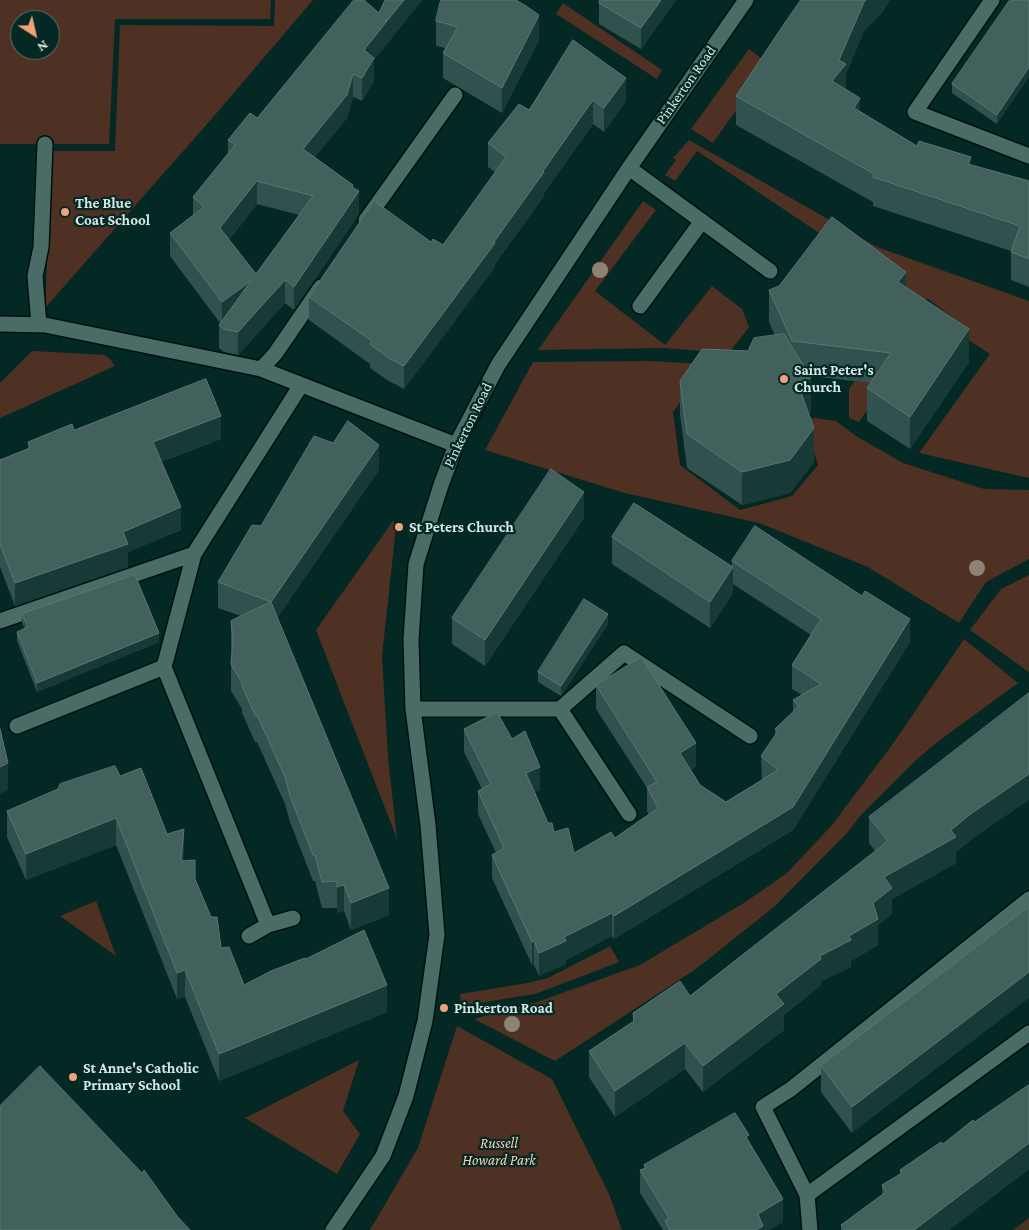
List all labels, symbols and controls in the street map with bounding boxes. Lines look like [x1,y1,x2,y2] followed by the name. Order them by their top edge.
[10,10,60,60] north arrow
[35,37,52,56] text: N
[652,42,720,128] street label: Pinkerton Road
[75,194,150,229] place label: The Blue Coat School
[59,206,71,218] marker: The Blue Coat School
[794,361,874,396] place label: Saint Peter's Church
[778,373,790,385] marker: Saint Peter's Church
[440,380,496,470] street label: Pinkerton Road
[409,518,514,536] place label: St Peters Church
[393,521,405,533] marker: St Peters Church
[454,999,553,1017] place label: Pinkerton Road
[438,1002,450,1014] marker: Pinkerton Road
[83,1059,199,1094] place label: St Anne's Catholic Primary School
[67,1071,79,1083] marker: St Anne's Catholic Primary School
[462,1134,536,1169] park label: Russell Howard Park

